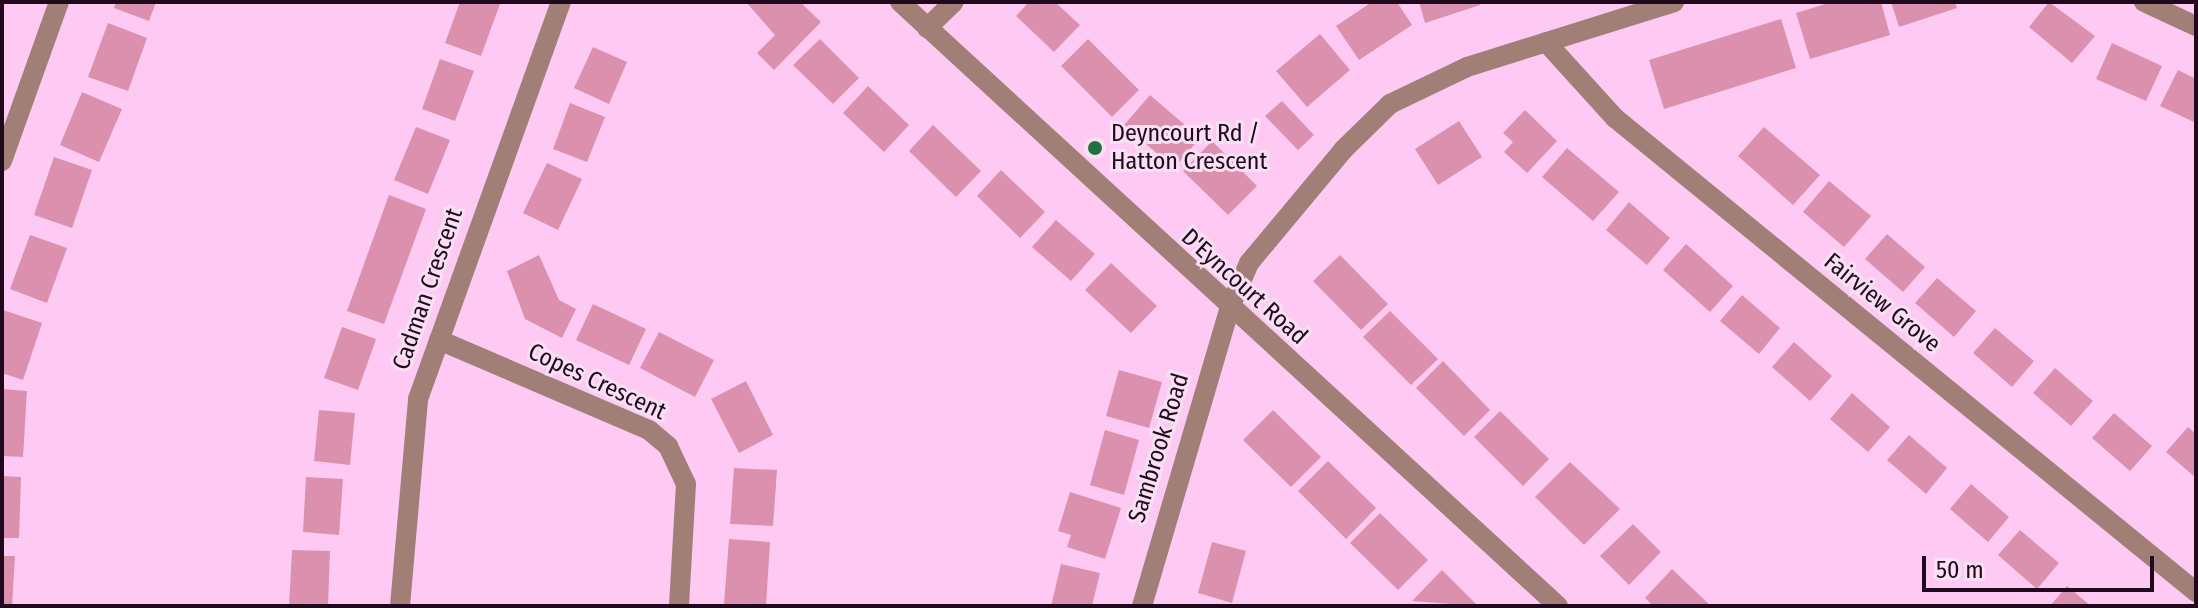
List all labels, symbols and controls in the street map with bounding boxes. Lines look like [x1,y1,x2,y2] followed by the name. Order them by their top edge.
[1111,120,1267,176] place label: Deyncourt Rd / Hatton Crescent
[1086,139,1104,157] marker: Deyncourt Rd / Hatton Crescent
[387,204,469,374] street label: Cadman Crescent
[1175,223,1313,351] street label: D'Eyncourt Road
[1818,247,1946,359] street label: Fairview Grove
[524,338,670,426] street label: Copes Crescent
[1123,370,1195,526] street label: Sambrook Road
[1926,540,2158,590] scale bar
[1936,556,1984,584] text: 50 m

